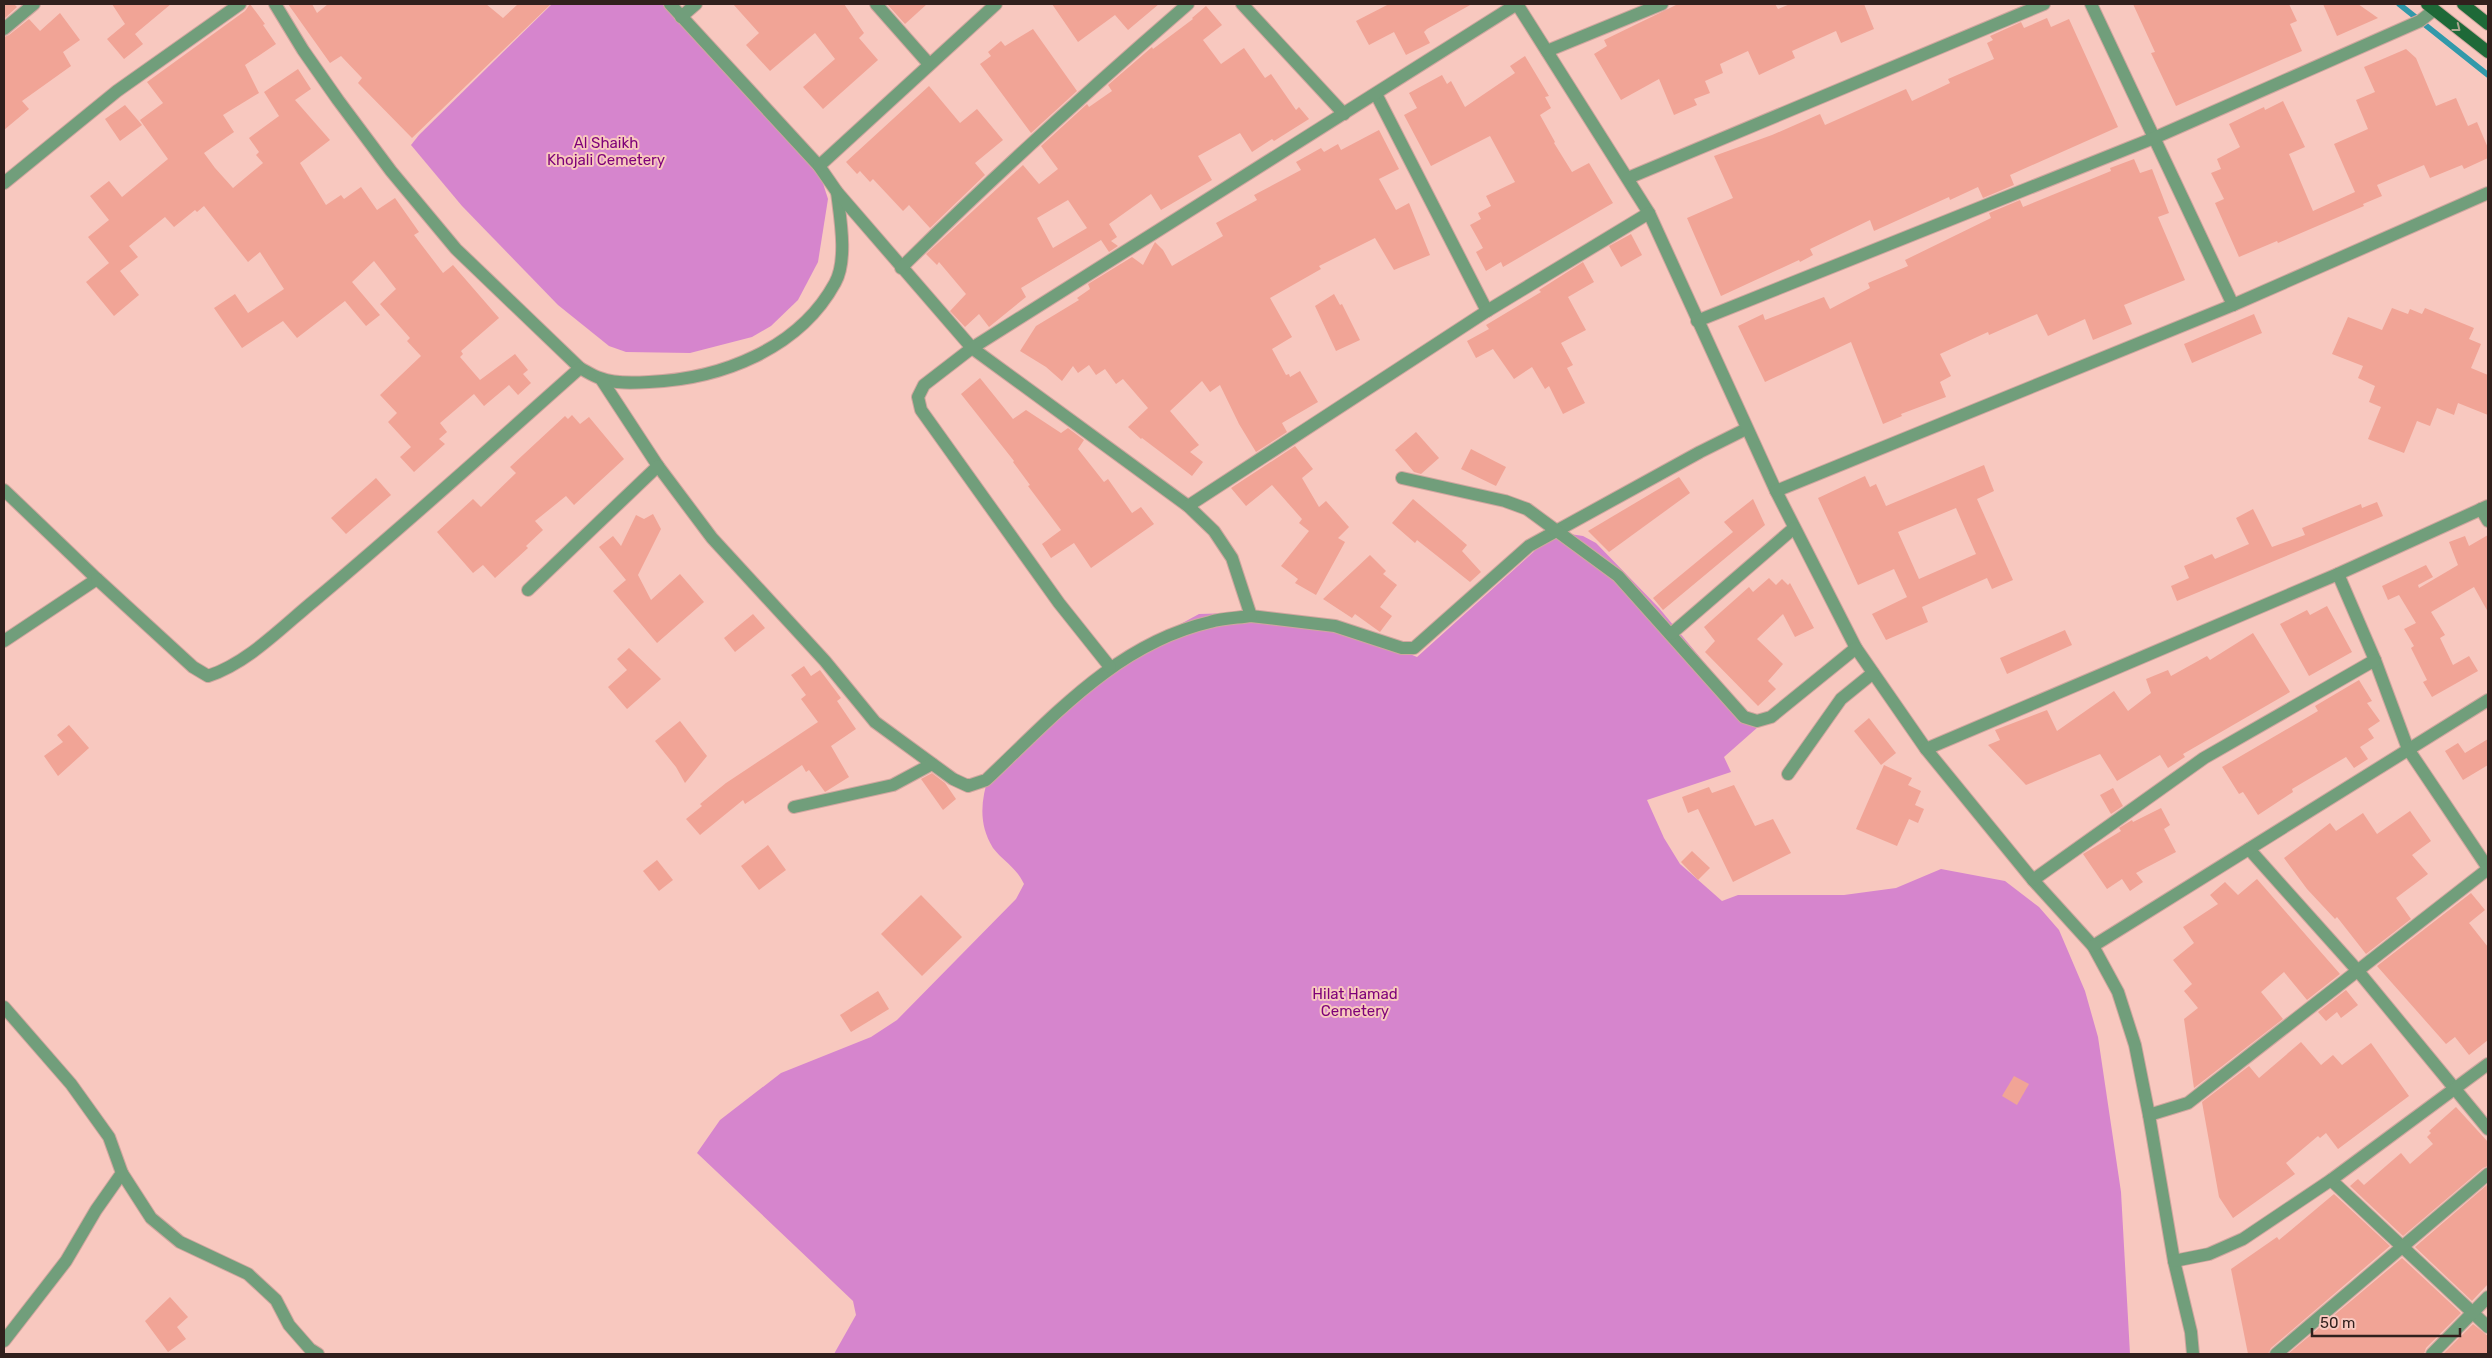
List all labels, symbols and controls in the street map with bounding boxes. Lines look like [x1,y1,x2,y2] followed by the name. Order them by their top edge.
[2452,23,2461,32] one-way arrow
[547,134,665,169] park label: Al Shaikh Khojali Cemetery
[1312,985,1398,1020] park label: Hilat Hamad Cemetery
[2312,1306,2460,1338] scale bar
[2320,1314,2355,1332] text: 50 m

